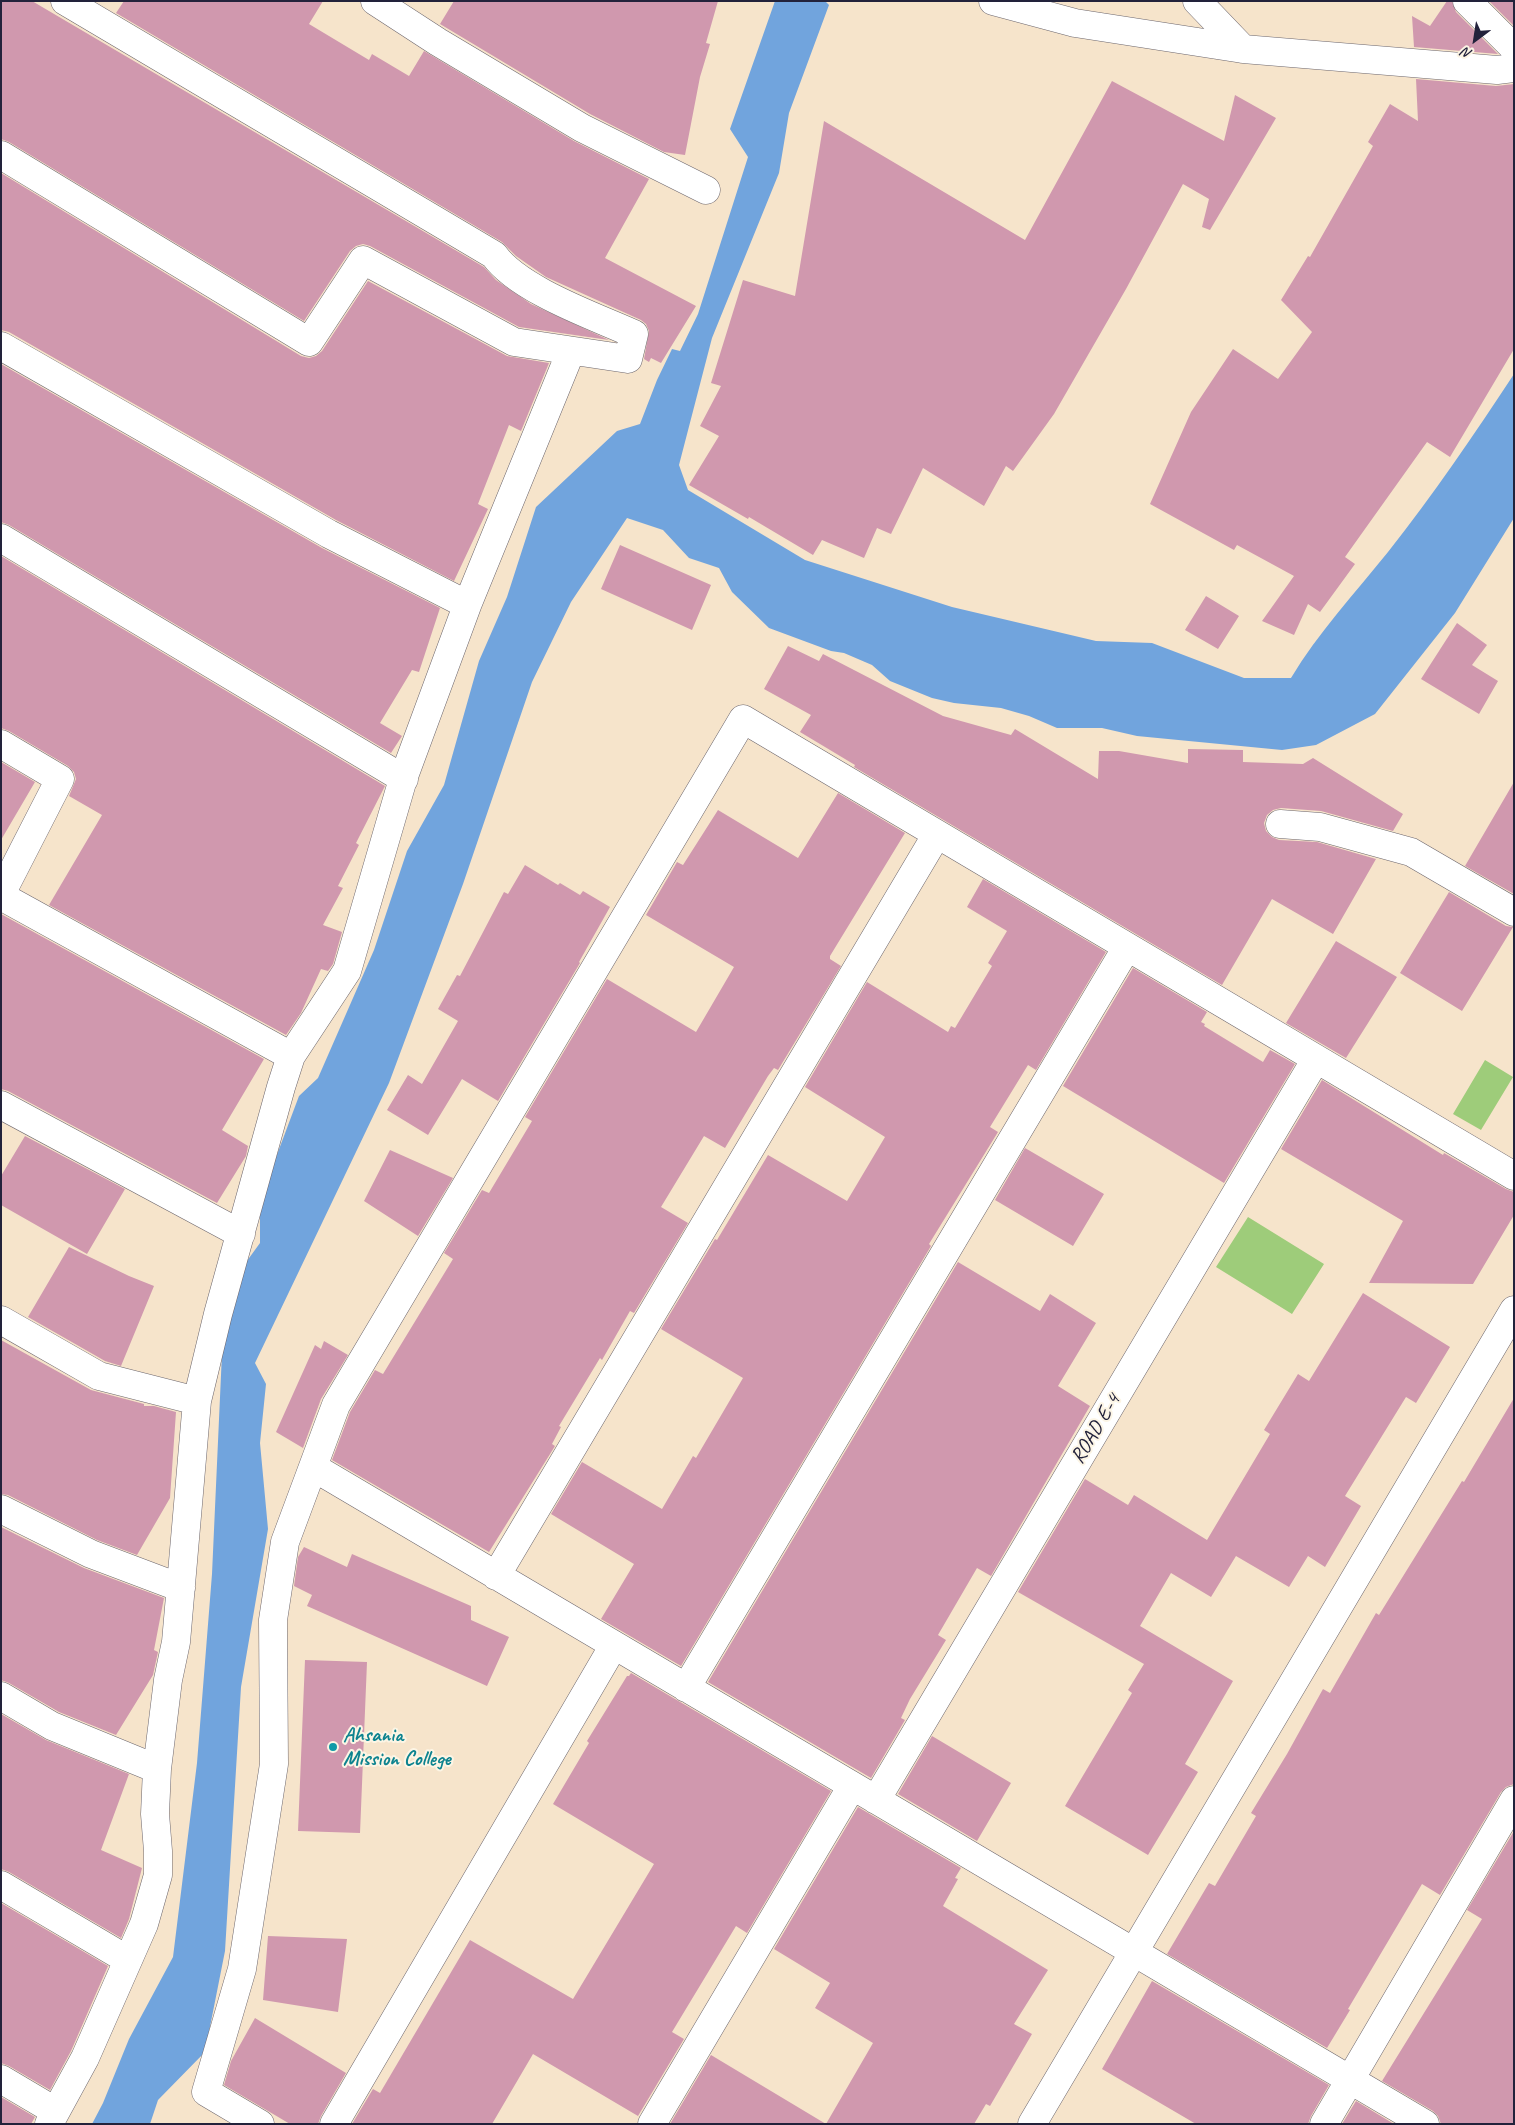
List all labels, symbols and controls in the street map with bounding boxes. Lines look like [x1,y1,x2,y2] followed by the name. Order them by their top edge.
[1450,15,1500,65] north arrow
[1459,44,1475,63] text: N
[1065,1390,1127,1468] street label: ROAD E-4
[343,1722,451,1772] place label: Ahsania Mission College
[327,1741,339,1753] marker: Ahsania Mission College

